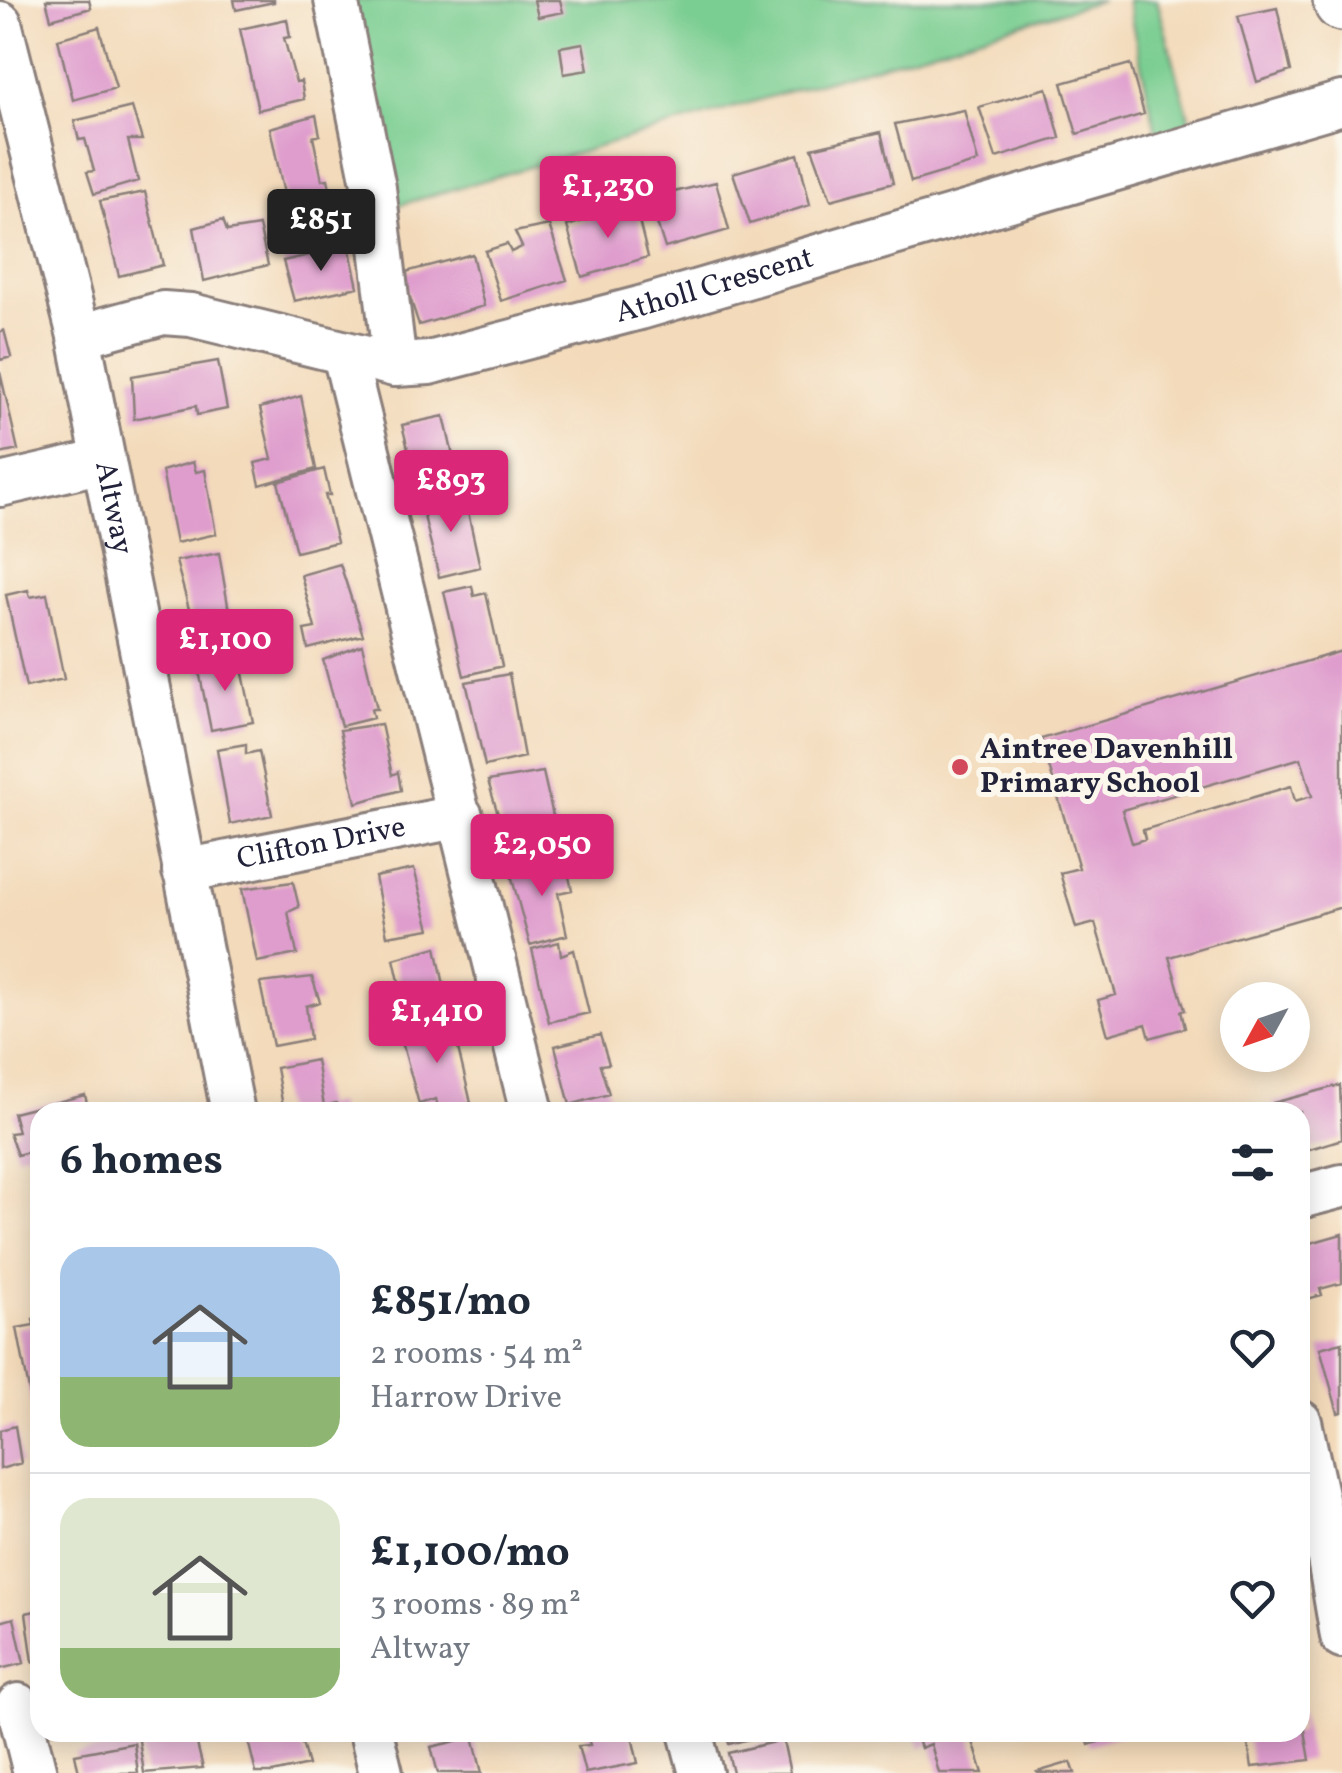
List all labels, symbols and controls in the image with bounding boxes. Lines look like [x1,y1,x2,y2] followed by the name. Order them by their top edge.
[527,156,689,241] pin: £1,230
[562,166,654,210] text: £1,230
[262,189,380,274] pin: £851
[289,199,353,243] text: £851
[611,237,818,334] street label: Atholl Crescent
[392,450,510,535] pin: £893
[83,458,143,558] street label: Altway
[416,460,486,504] text: £893
[144,609,306,694] pin: £1,100
[178,619,272,663] text: £1,100
[980,729,1233,805] place label: Aintree Davenhill Primary School
[949,756,971,778] marker: Aintree Davenhill Primary School
[233,806,409,881] street label: Clifton Drive
[461,814,623,899] pin: £2,050
[493,824,591,868] text: £2,050
[356,981,518,1066] pin: £1,410
[1220,982,1310,1072] north arrow
[1220,982,1310,1072] map controls
[391,991,483,1035] text: £1,410
[60,1133,223,1192] text: 6 homes
[1225,1135,1280,1190] icon: filters
[370,1274,531,1333] text: £851/mo
[140,1287,260,1407] icon: home
[1225,1320,1280,1375] icon: heart
[370,1333,583,1377] text: 2 rooms · 54 m²
[370,1377,562,1421] text: Harrow Drive
[370,1525,570,1584] text: £1,100/mo
[140,1538,260,1658] icon: home
[1225,1571,1280,1626] icon: heart
[370,1584,581,1628] text: 3 rooms · 89 m²
[370,1628,470,1672] text: Altway

